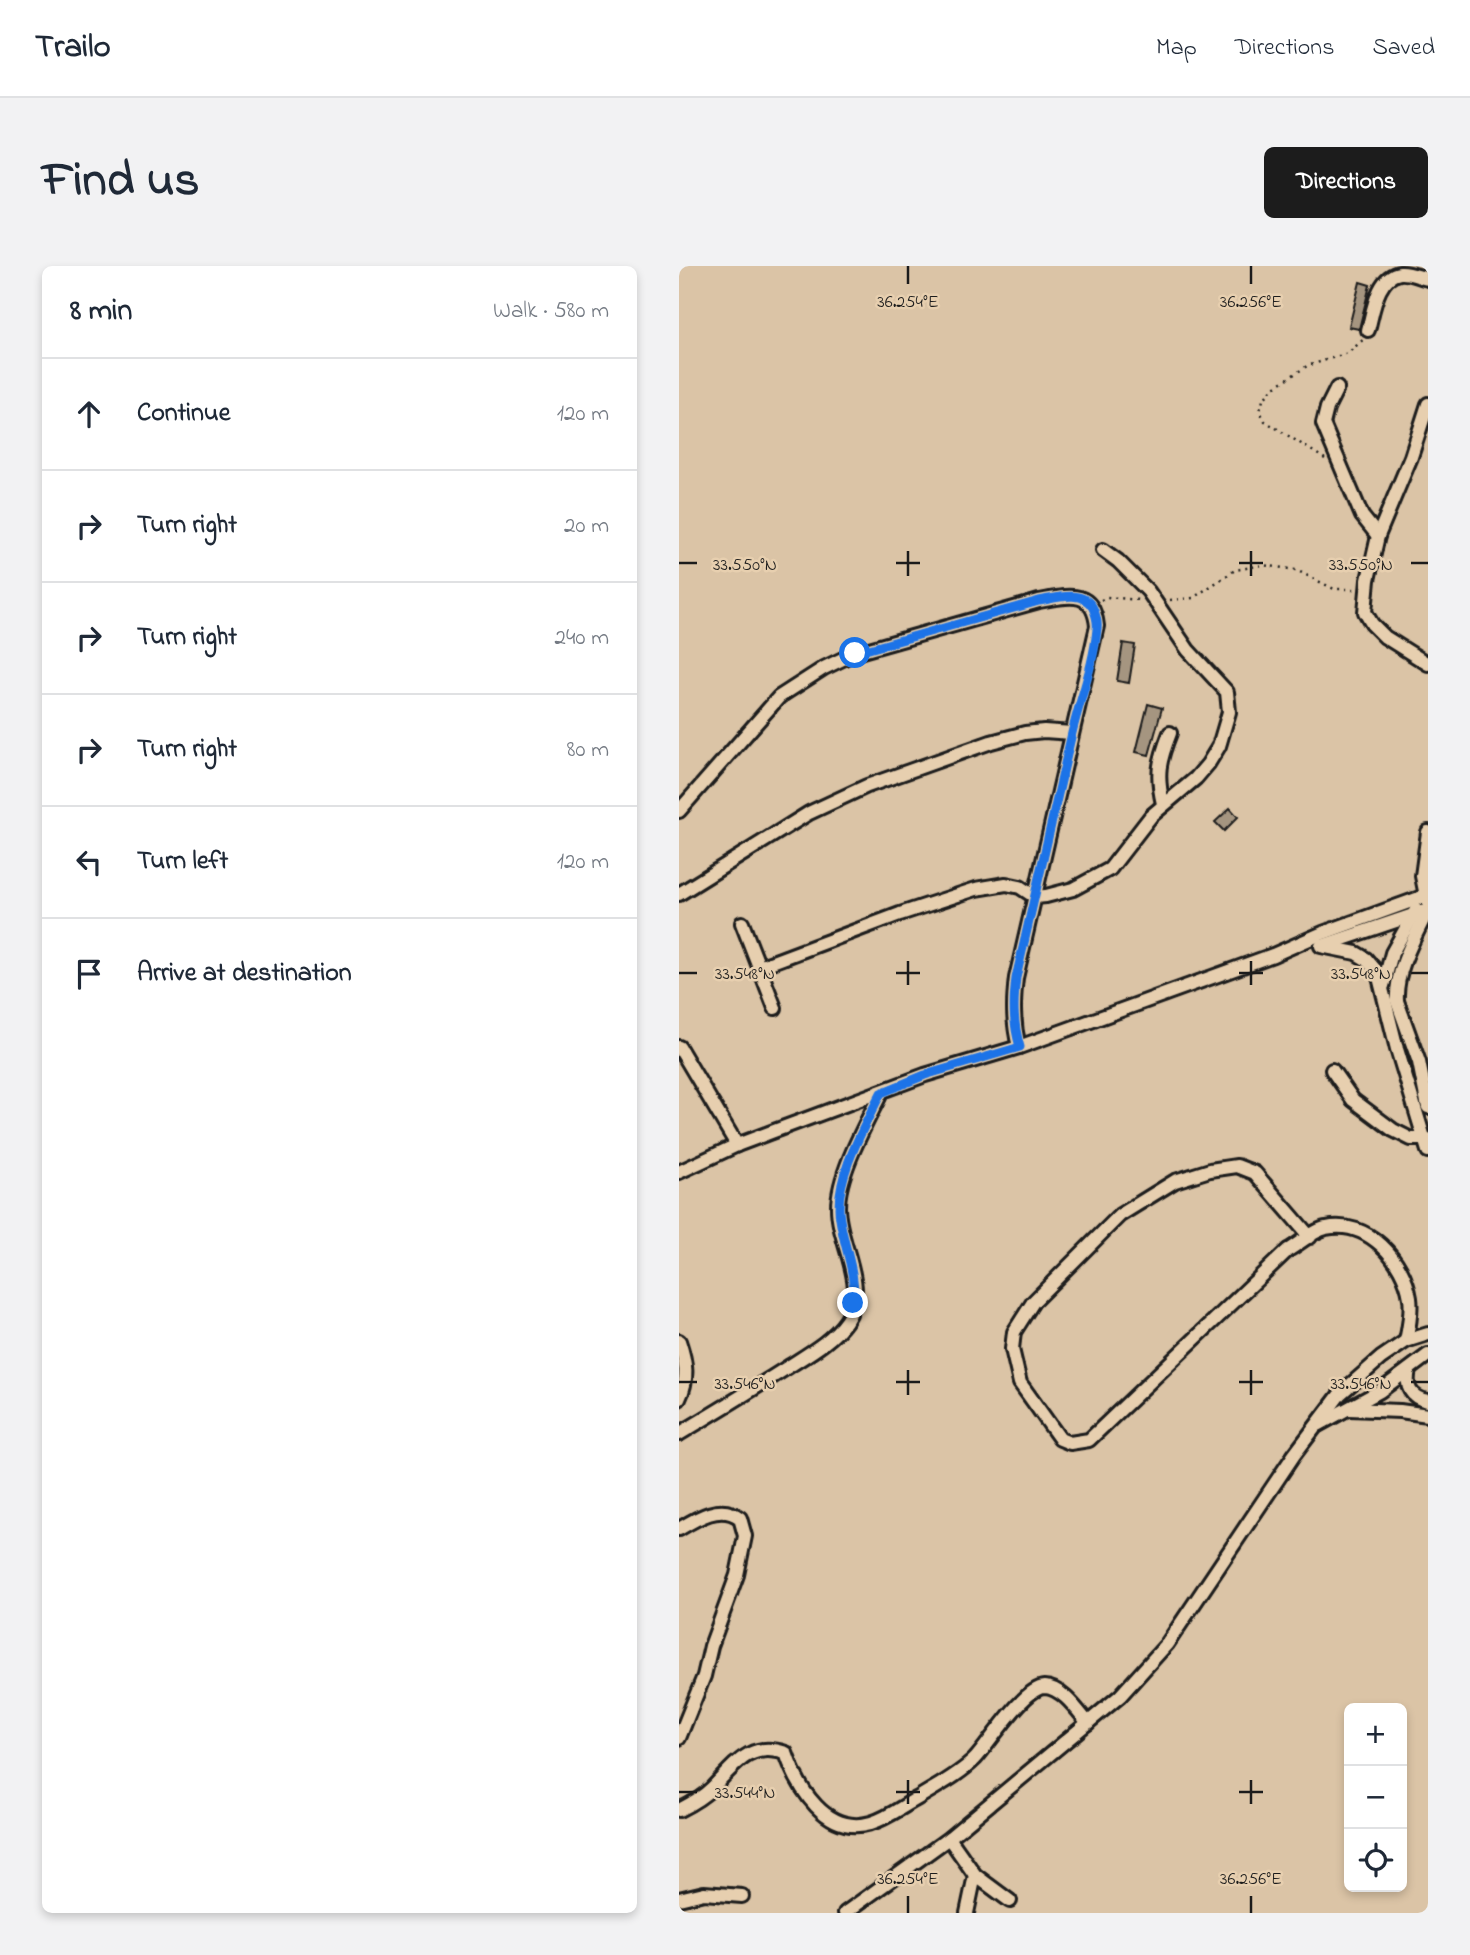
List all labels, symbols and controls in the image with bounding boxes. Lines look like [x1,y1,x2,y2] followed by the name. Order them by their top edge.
[35,24,111,72] text: Trailo
[1156,31,1197,66] text: Map
[1235,31,1334,66] text: Directions
[1372,31,1435,66] text: Saved
[42,146,199,218] text: Find us
[1264,147,1428,218] button: Directions
[70,290,132,334] text: 8 min
[877,290,939,316] text: 36.254°E
[1220,290,1282,316] text: 36.256°E
[493,295,609,328] text: Walk · 580 m
[70,395,108,433] icon: ahead
[137,395,230,433] text: Continue
[557,398,609,431] text: 120 m
[70,507,108,545] icon: right
[137,507,237,545] text: Turn right
[564,510,609,543] text: 20 m
[713,553,777,579] text: 33.550°N
[1329,553,1393,579] text: 33.550°N
[70,619,108,657] icon: right
[137,619,237,657] text: Turn right
[555,622,609,655] text: 240 m
[839,637,870,668] route start
[70,731,108,769] icon: right
[137,731,237,769] text: Turn right
[567,734,609,767] text: 80 m
[70,843,108,881] icon: left
[137,843,228,881] text: Turn left
[557,846,609,879] text: 120 m
[70,955,108,993] icon: arrive
[137,955,352,993] text: Arrive at destination
[715,962,775,988] text: 33.548°N
[1331,962,1391,988] text: 33.548°N
[837,1287,868,1318] route end
[714,1372,776,1398] text: 33.546°N
[1330,1372,1392,1398] text: 33.546°N
[1344,1703,1407,1892] map controls
[1344,1703,1407,1766] button: +
[1344,1766,1407,1829] button: −
[715,1781,775,1807] text: 33.544°N
[1344,1829,1407,1892] button: locate
[877,1867,939,1893] text: 36.254°E
[1220,1867,1282,1893] text: 36.256°E

